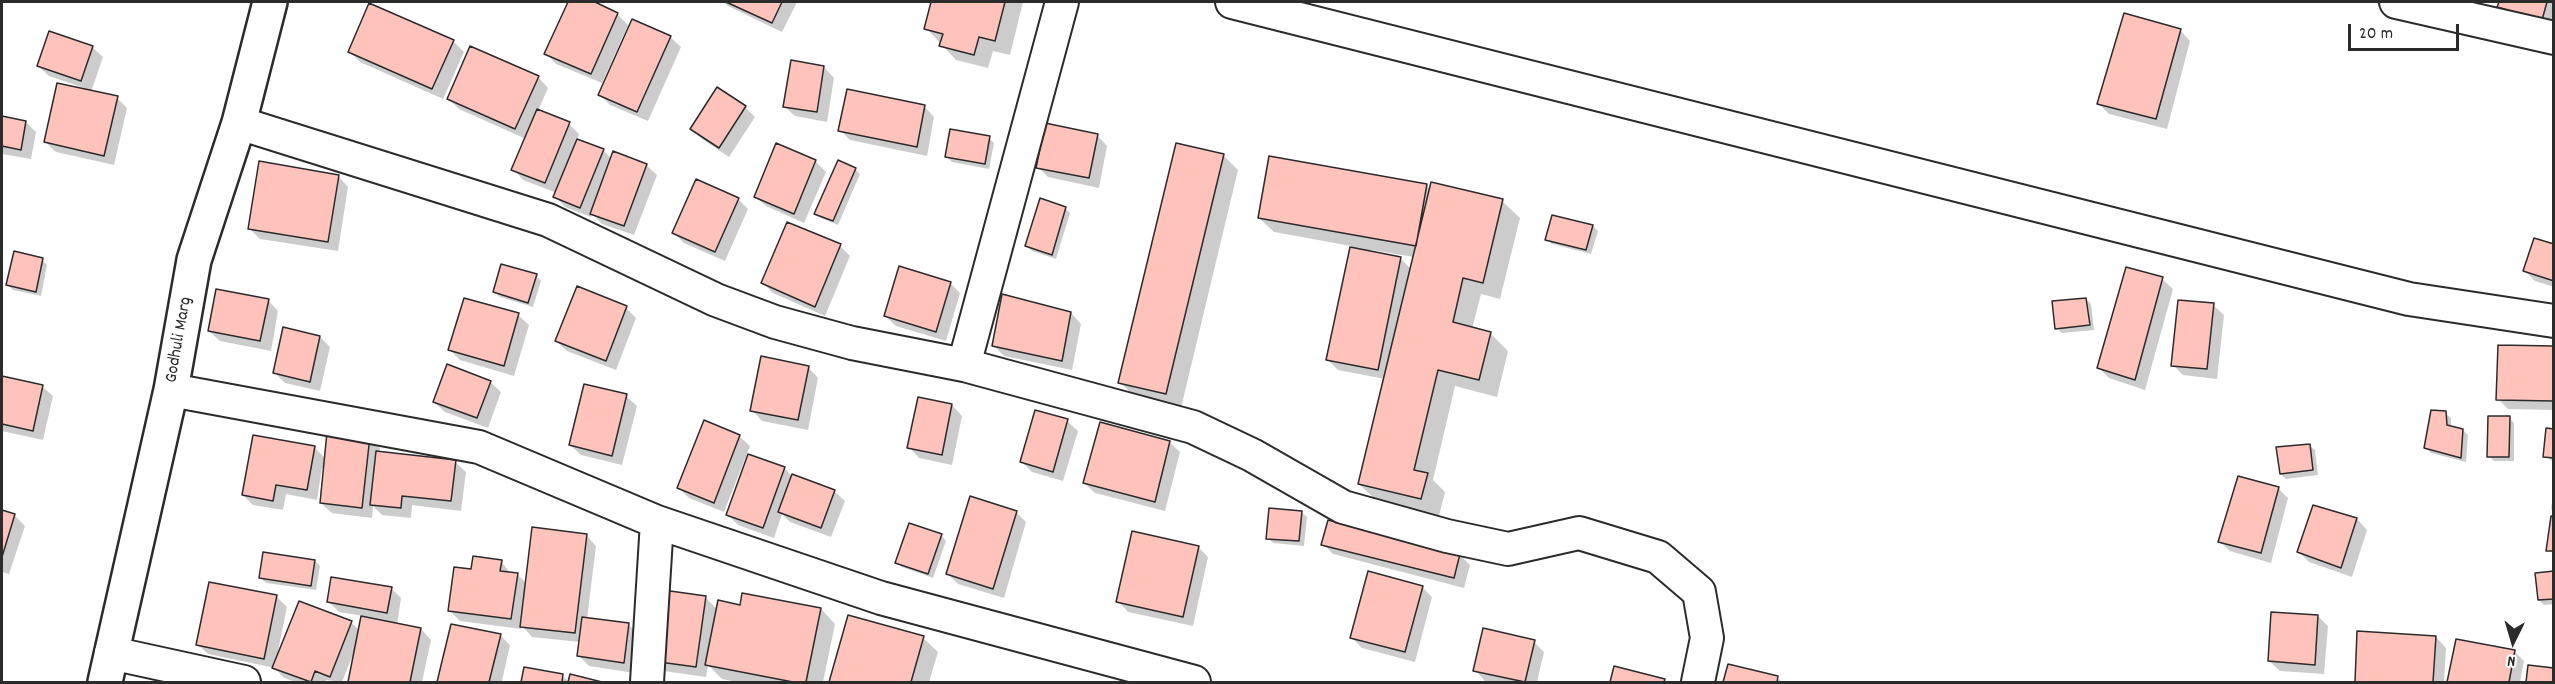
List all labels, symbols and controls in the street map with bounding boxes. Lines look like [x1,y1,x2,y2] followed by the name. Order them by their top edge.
[2351,12,2462,50] scale bar
[2359,22,2393,47] text: 20 m
[162,295,198,385] street label: Godhuli Marg
[2483,612,2543,672] north arrow
[2506,649,2516,672] text: N

